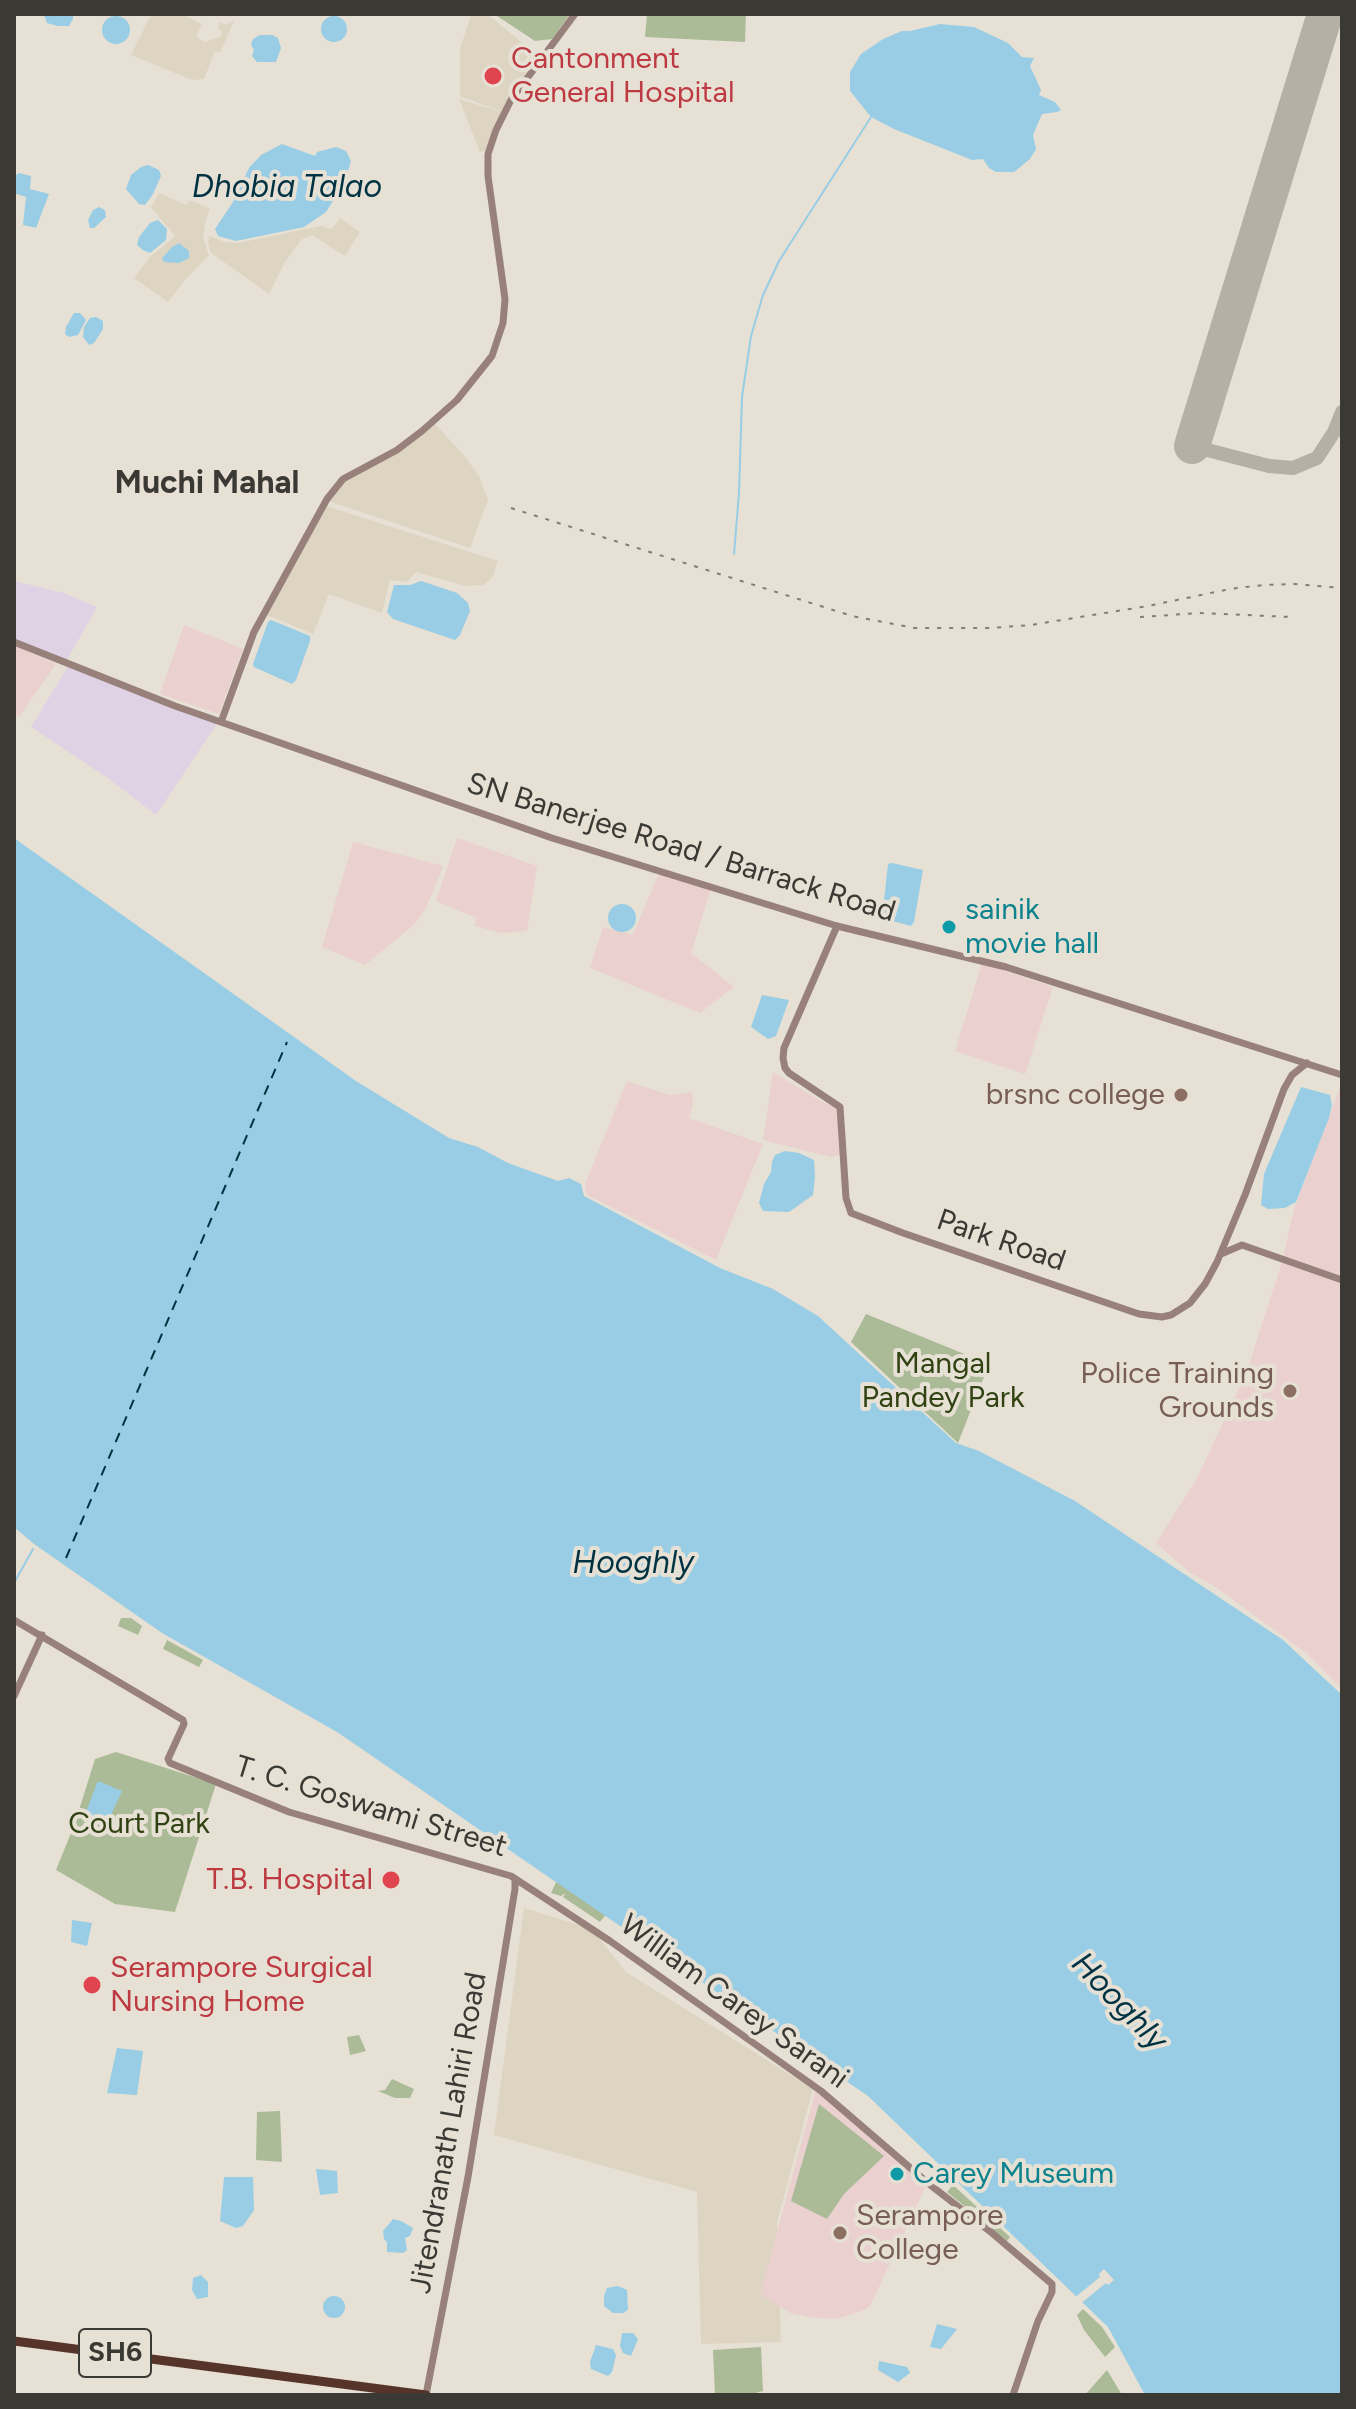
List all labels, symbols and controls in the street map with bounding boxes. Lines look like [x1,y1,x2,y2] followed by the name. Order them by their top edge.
[511,41,735,112] place label: Cantonment General Hospital
[482,65,504,87] marker: Cantonment General Hospital
[192,169,382,207] water label: Dhobia Talao
[115,465,299,503] district label: Muchi Mahal
[462,766,900,930] street label: SN Banerjee Road / Barrack Road
[965,892,1099,962] place label: sainik movie hall
[940,918,958,936] marker: sainik movie hall
[986,1077,1165,1113] place label: brsnc college
[1172,1086,1190,1104] marker: brsnc college
[932,1202,1070,1280] street label: Park Road
[862,1346,1024,1416] park label: Mangal Pandey Park
[1080,1356,1274,1426] place label: Police Training Grounds
[1281,1382,1299,1400] marker: Police Training Grounds
[572,1545,694,1583] water label: Hooghly
[231,1749,511,1865] street label: T. C. Goswami Street
[68,1806,210,1842] park label: Court Park
[206,1862,373,1898] place label: T.B. Hospital
[380,1869,402,1891] marker: T.B. Hospital
[613,1907,855,2097] street label: William Carey Sarani
[1063,1945,1175,2059] water label: Hooghly
[110,1950,373,2020] place label: Serampore Surgical Nursing Home
[403,1970,495,2296] street label: Jitendranath Lahiri Road
[81,1974,103,1996] marker: Serampore Surgical Nursing Home
[913,2156,1114,2192] place label: Carey Museum
[888,2165,906,2183] marker: Carey Museum
[856,2198,1003,2268] place label: Serampore College
[831,2224,849,2242] marker: Serampore College
[79,2329,151,2377] road number: SH6

